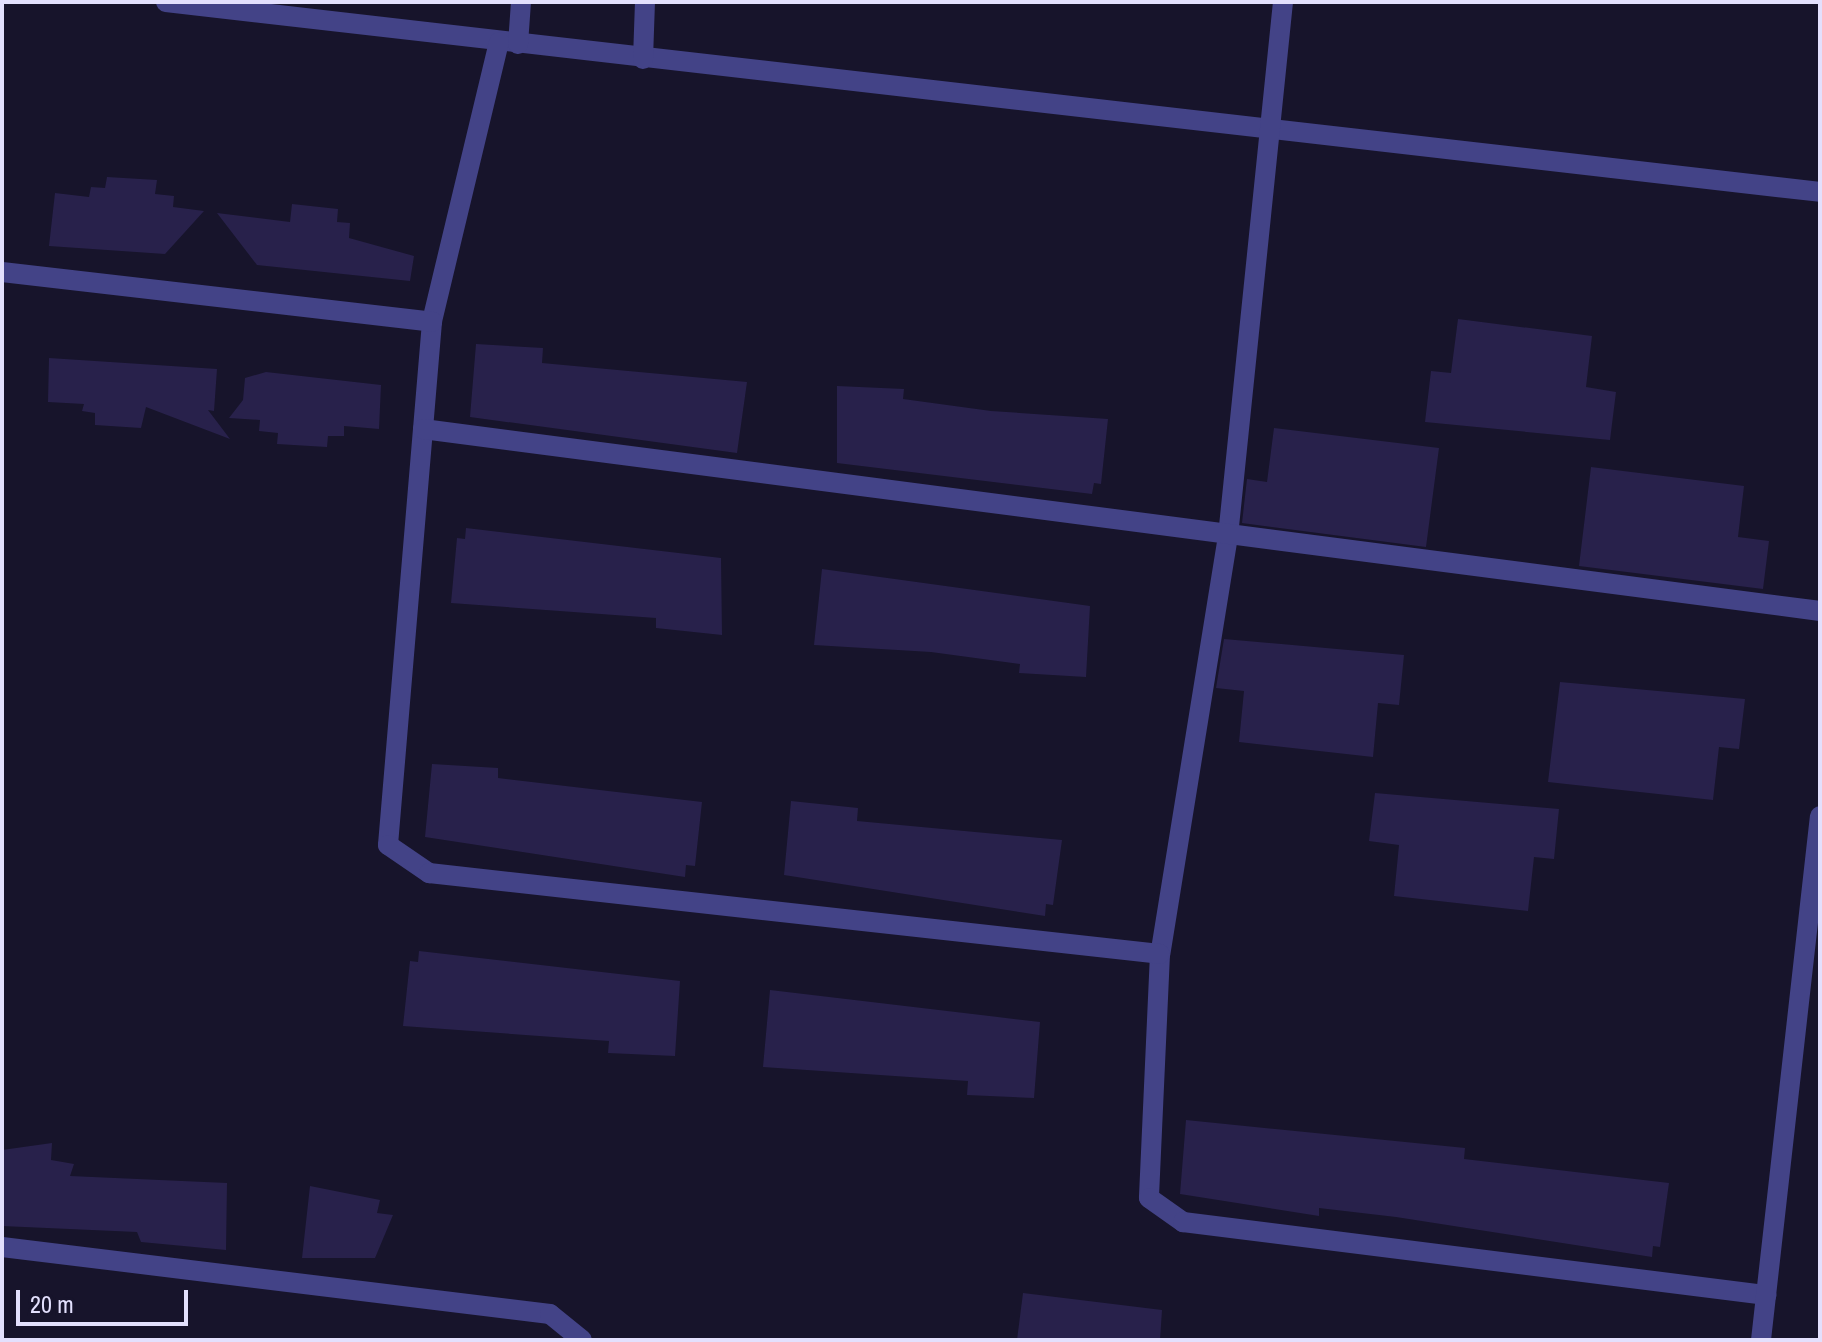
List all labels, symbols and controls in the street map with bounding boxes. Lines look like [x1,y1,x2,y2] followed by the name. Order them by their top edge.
[20,1274,192,1324] scale bar
[30,1288,74,1320] text: 20 m

